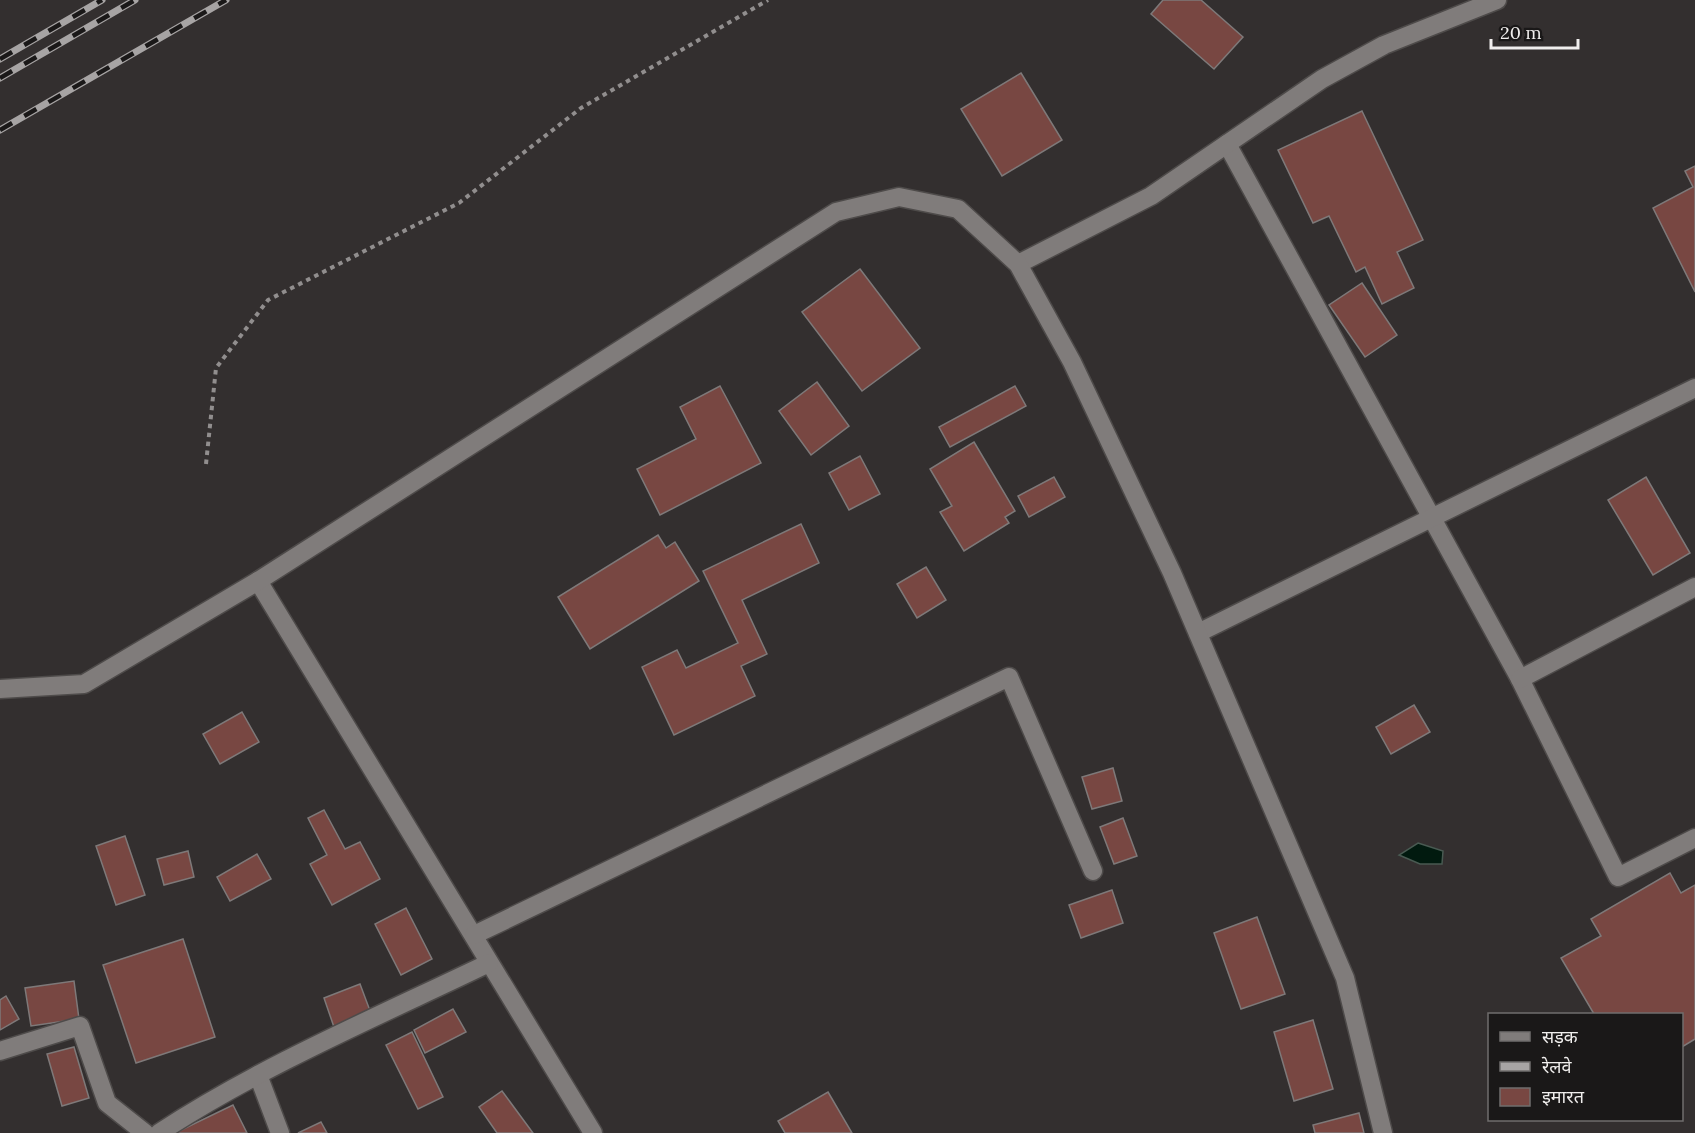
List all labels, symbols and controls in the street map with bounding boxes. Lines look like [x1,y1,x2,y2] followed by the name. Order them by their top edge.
[1491,12,1578,50] scale bar
[1500,21,1542,44] text: 20 m
[1488,1013,1683,1121] legend
[1542,1025,1579,1048] text: सड़क
[1541,1055,1573,1078] text: रेलवे
[1542,1085,1585,1108] text: इमारत

